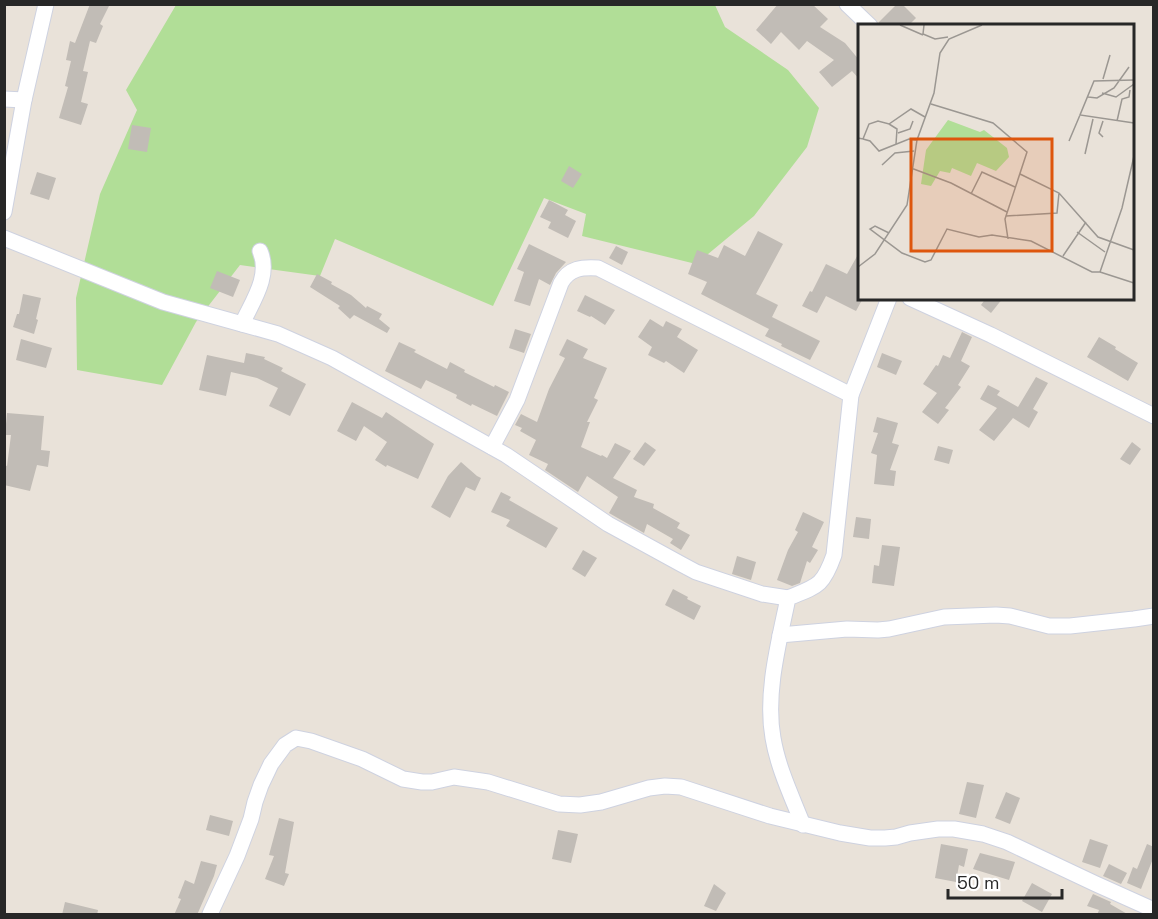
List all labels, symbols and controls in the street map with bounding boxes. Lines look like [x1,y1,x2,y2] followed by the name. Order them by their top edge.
[858,24,1134,300] inset map
[948,862,1062,900] scale bar
[957,871,999,894] text: 50 m

